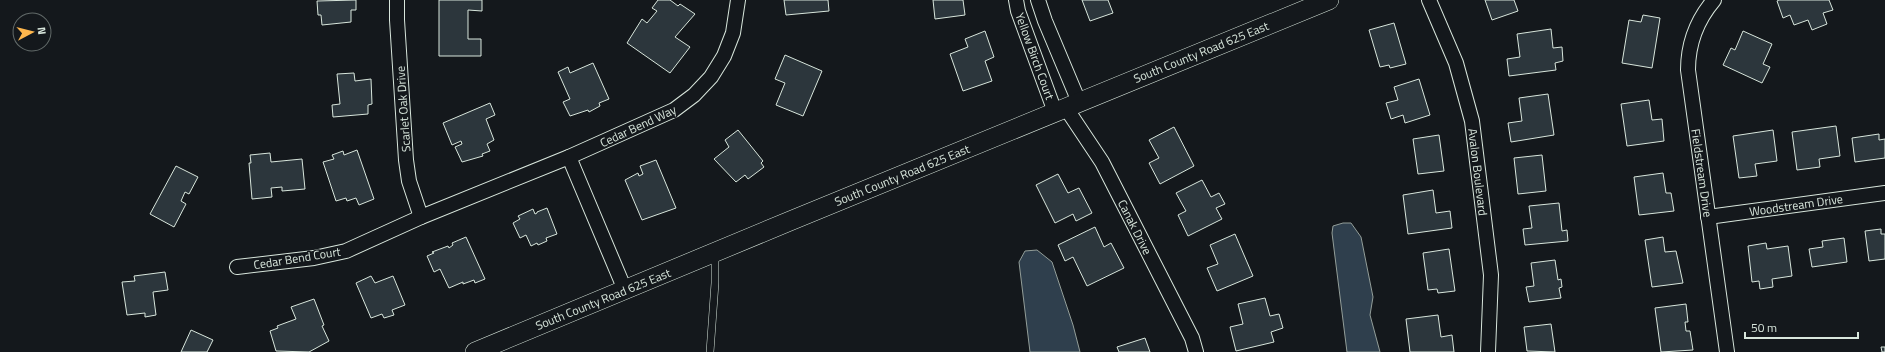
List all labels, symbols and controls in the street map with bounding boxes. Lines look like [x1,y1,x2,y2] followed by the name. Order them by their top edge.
[1010,10,1060,103] street label: Yellow Birch Court
[12,12,52,52] north arrow
[1130,16,1272,88] street label: South County Road 625 East
[34,26,50,36] text: N
[391,65,415,153] street label: Scarlet Oak Drive
[597,100,680,152] street label: Cedar Bend Way
[1463,127,1493,217] street label: Avalon Boulevard
[1686,128,1718,218] street label: Fieldstream Drive
[831,139,973,211] street label: South County Road 625 East
[1748,189,1844,221] street label: Woodstream Drive
[1113,196,1157,258] street label: Canak Drive
[252,242,343,274] street label: Cedar Bend Court
[532,263,674,335] street label: South County Road 625 East
[1745,314,1858,340] scale bar
[1751,318,1777,337] text: 50 m

